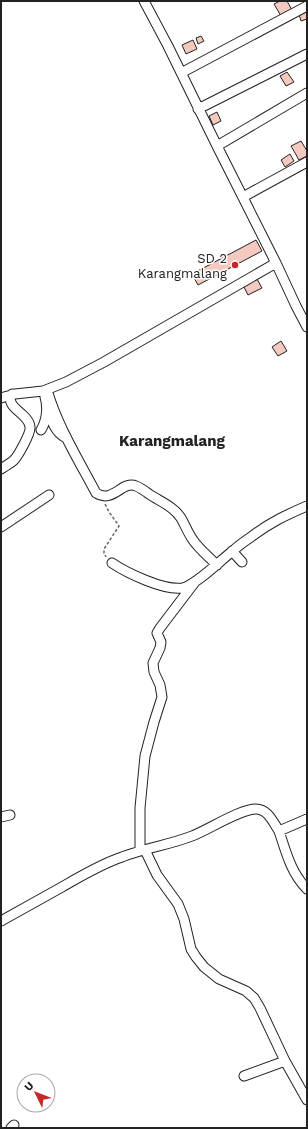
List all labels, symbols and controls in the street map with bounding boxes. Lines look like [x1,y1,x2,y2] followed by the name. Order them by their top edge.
[138,251,227,281] place label: SD 2 Karangmalang
[230,260,240,270] marker: SD 2 Karangmalang
[119,432,226,450] district label: Karangmalang
[16,1073,56,1113] north arrow
[22,1079,37,1094] text: U

